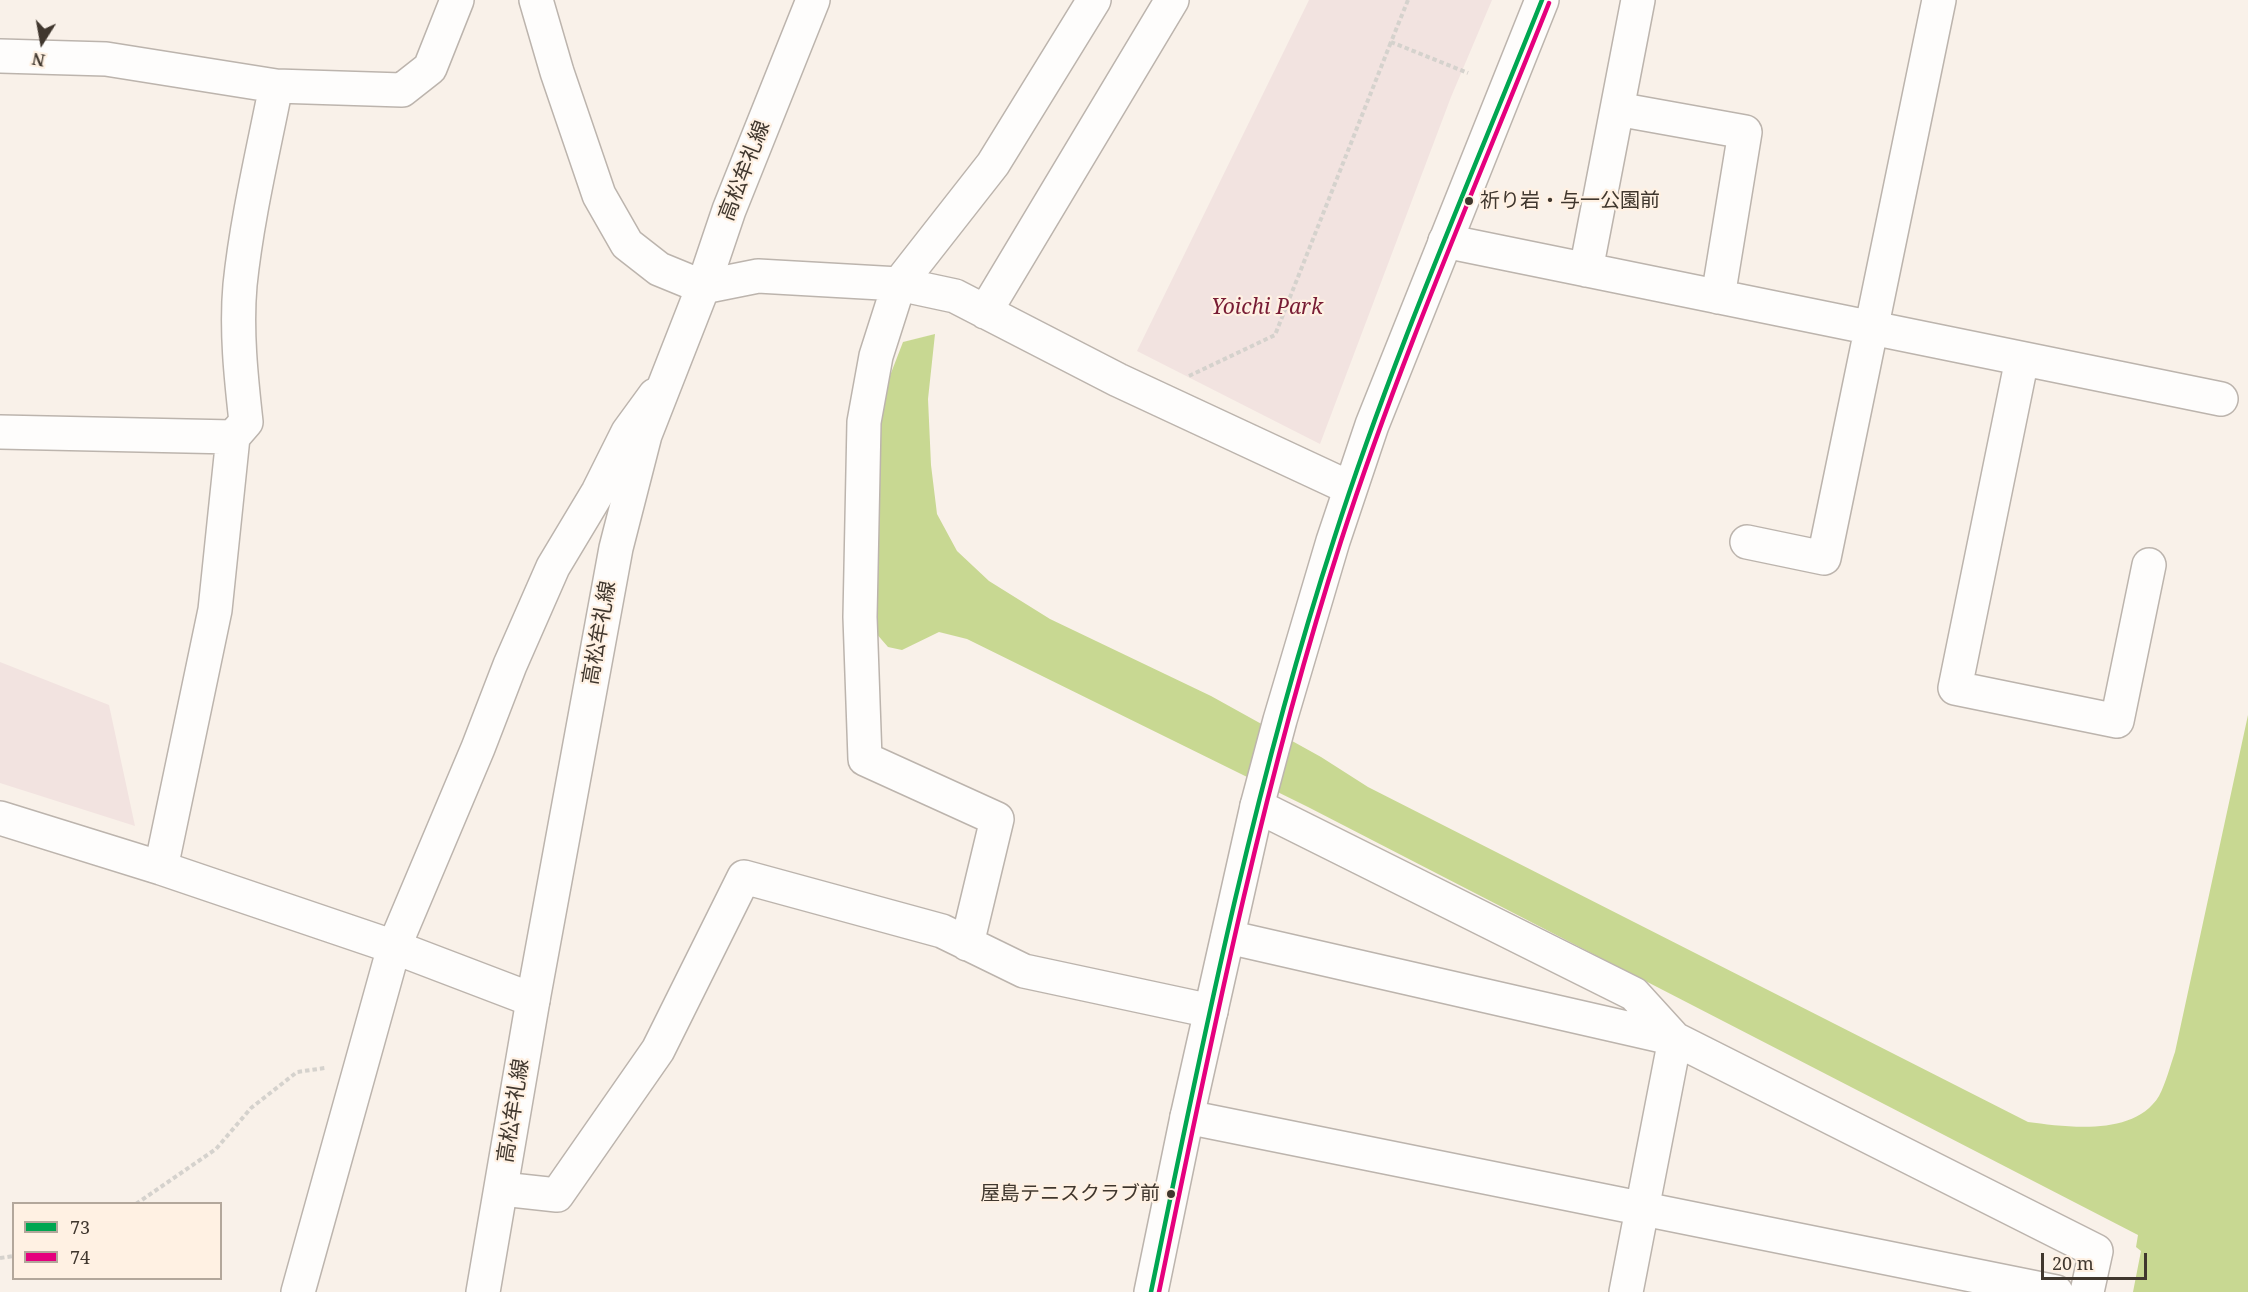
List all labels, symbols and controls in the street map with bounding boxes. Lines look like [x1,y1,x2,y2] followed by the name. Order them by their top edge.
[12,12,72,72] north arrow
[30,48,47,72] text: N
[714,117,776,225] street label: 高松牟礼線
[1480,189,1660,213] place label: 祈り岩・与一公園前
[1463,195,1475,207] marker: 祈り岩・与一公園前
[1211,295,1323,321] park label: Yoichi Park
[578,579,622,687] street label: 高松牟礼線
[493,1057,535,1165] street label: 高松牟礼線
[980,1182,1160,1206] place label: 屋島テニスクラブ前
[1165,1188,1177,1200] marker: 屋島テニスクラブ前
[12,1202,222,1280] legend
[70,1215,90,1239] text: 73
[2044,1241,2150,1279] scale bar
[70,1245,90,1269] text: 74
[2052,1251,2094,1275] text: 20 m

